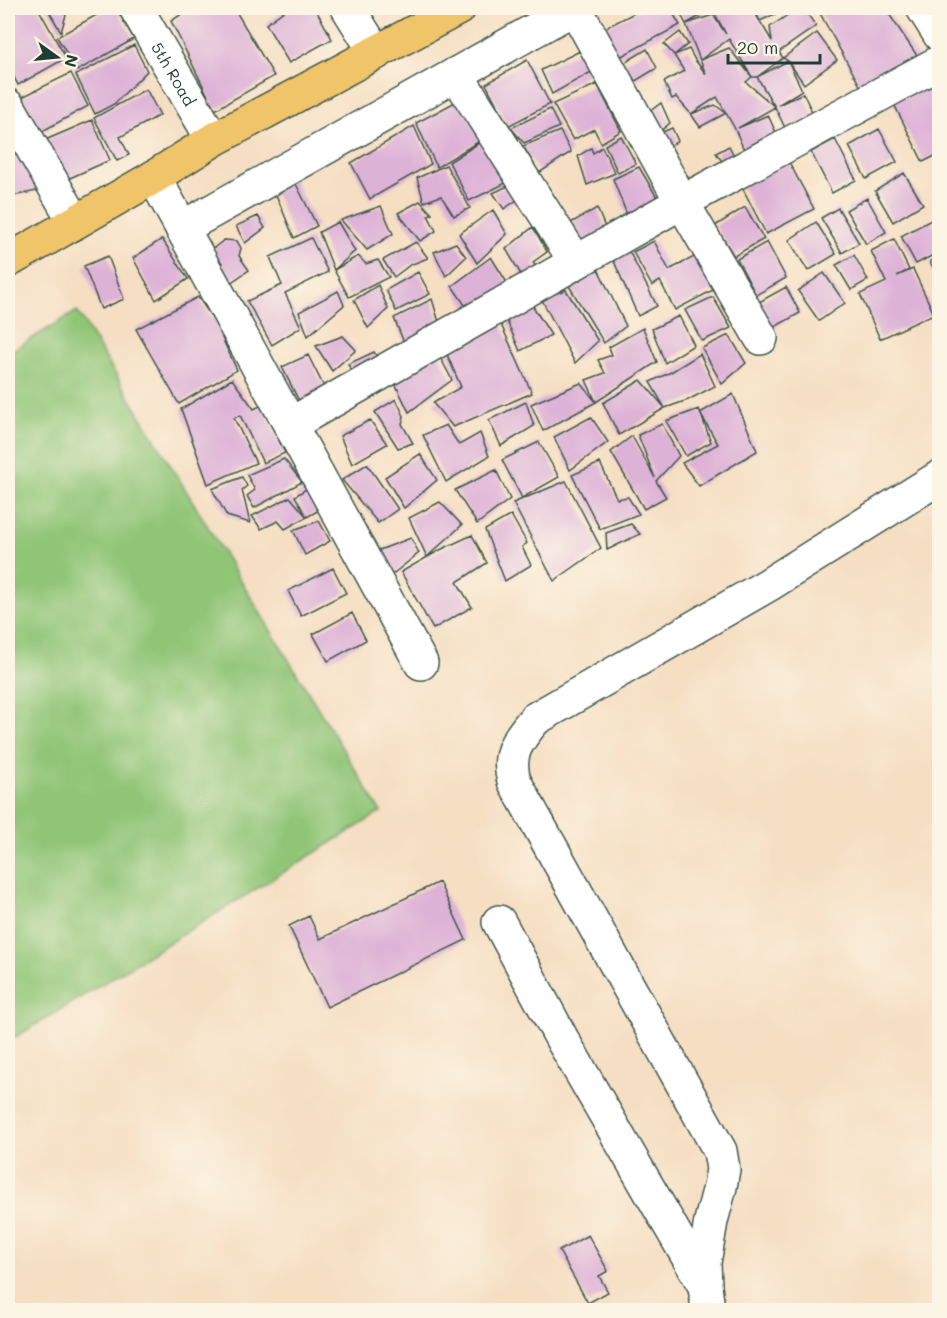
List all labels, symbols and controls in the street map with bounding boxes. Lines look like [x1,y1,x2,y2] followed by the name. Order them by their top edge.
[27,27,87,87] north arrow
[728,27,820,65] scale bar
[737,35,778,59] text: 20 m
[147,38,201,109] street label: 5th Road
[60,52,84,70] text: N

